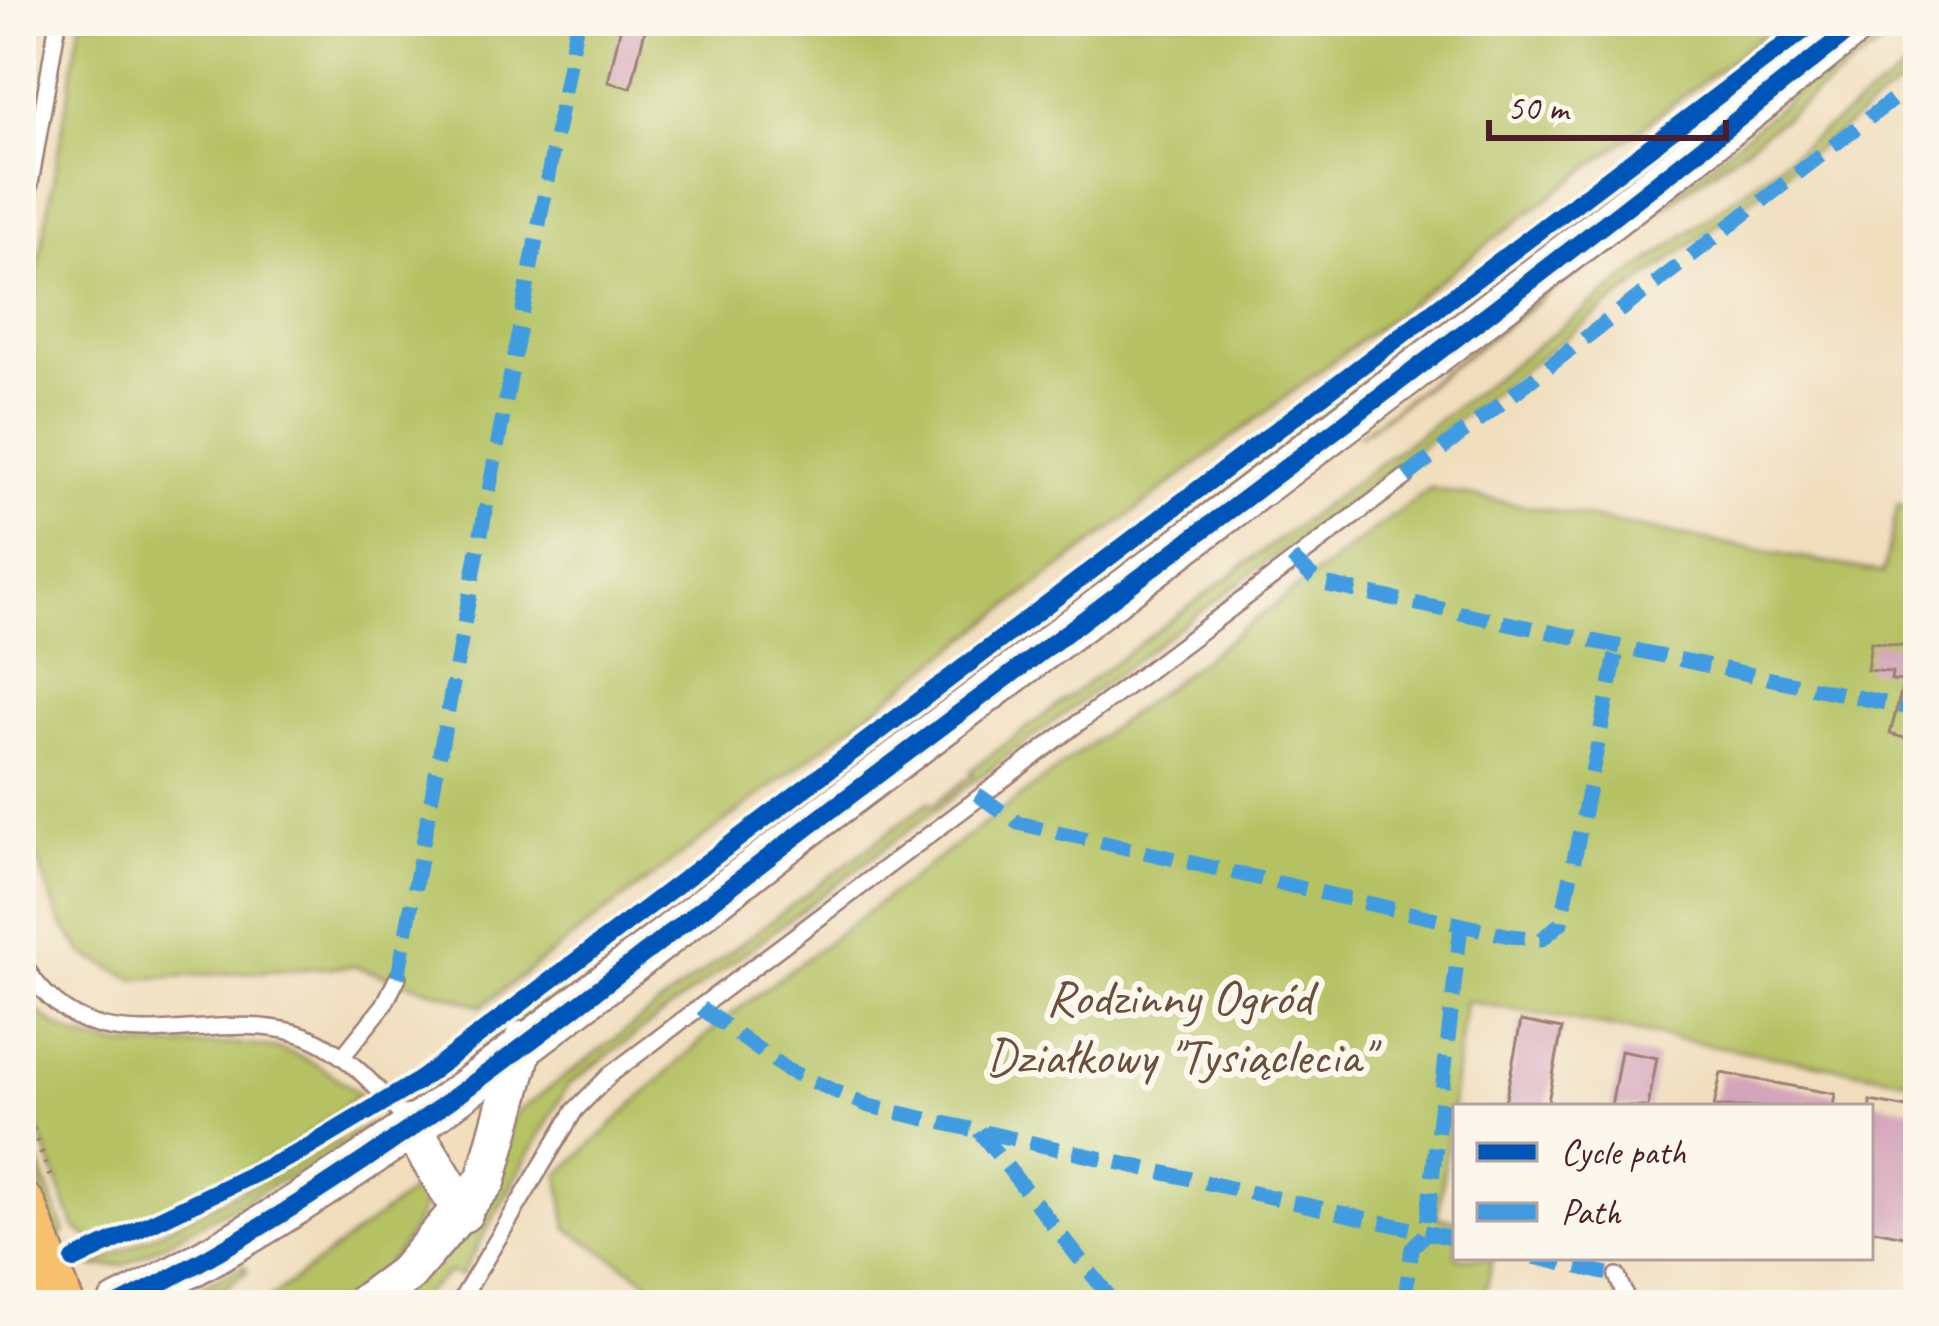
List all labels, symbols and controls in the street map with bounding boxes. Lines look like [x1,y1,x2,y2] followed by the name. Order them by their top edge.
[1489,66,1726,140] scale bar
[1507,85,1571,131] text: 50 m
[986,965,1382,1088] park label: Rodzinny Ogród Działkowy "Tysiąclecia"
[1453,1104,1873,1260] legend
[1561,1129,1686,1175] text: Cycle path
[1561,1189,1622,1235] text: Path

